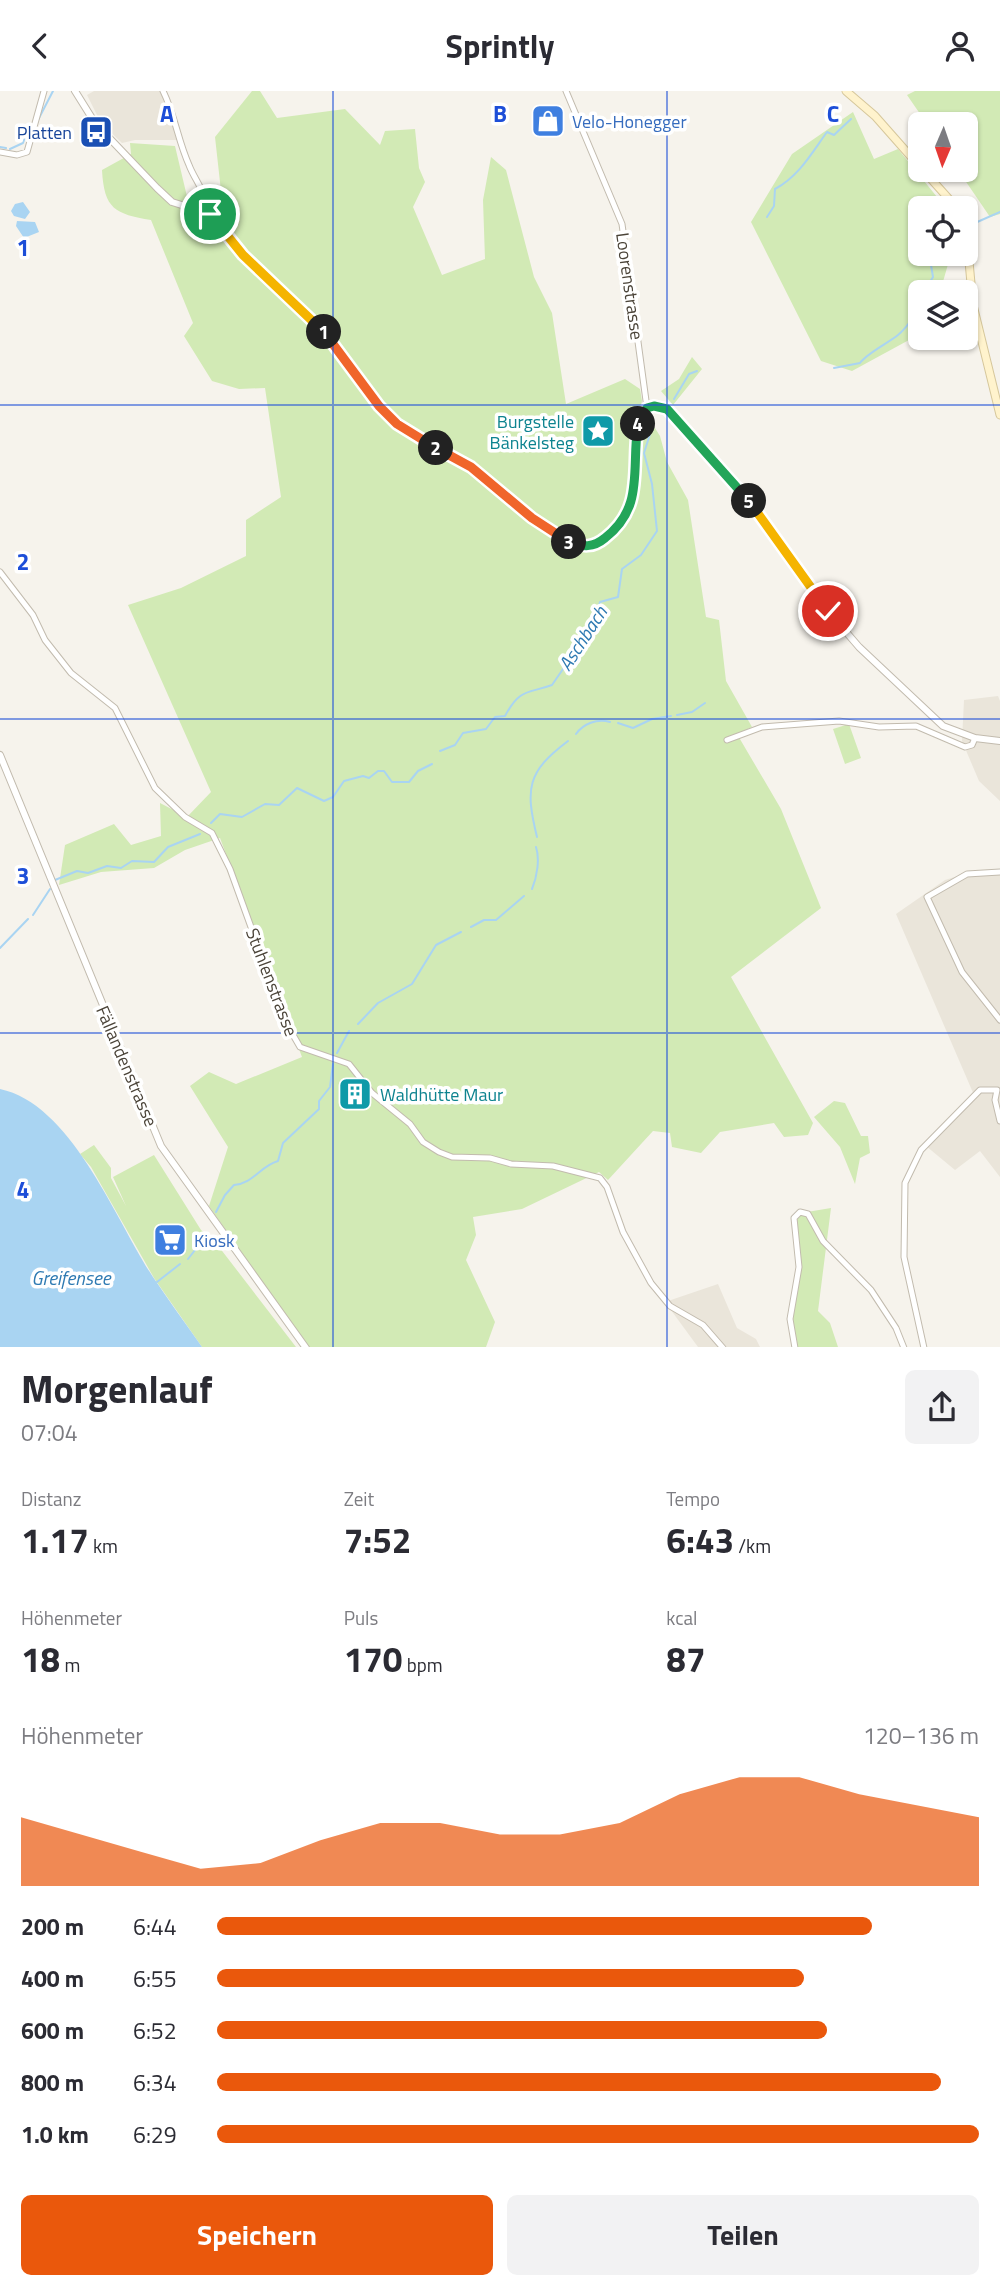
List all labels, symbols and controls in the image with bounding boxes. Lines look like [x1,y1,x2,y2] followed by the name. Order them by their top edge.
[446,22,554,70] text: Sprintly
[21,27,59,65] icon: back
[941,27,979,65] icon: person
[160,96,174,131] text: A
[493,96,507,131] text: B
[827,96,839,131] text: C
[529,102,567,140] shop icon: Velo-Honegger
[572,108,687,135] place label: Velo-Honegger
[908,112,978,182] north arrow
[908,112,978,350] map controls
[77,113,115,151] bus stop icon: Platten
[17,119,72,146] place label: Platten
[180,184,240,244] pin
[191,195,229,233] icon: arrive
[908,196,978,266] button: locate
[17,230,29,265] text: 1
[609,231,651,341] street label: Loorenstrasse
[908,280,978,350] button: layers
[306,315,342,349] pin: 1
[318,317,329,346] text: 1
[620,407,656,441] pin: 4
[490,408,574,456] place label: Burgstelle Bänkelsteg
[632,409,643,438] text: 4
[579,412,617,450] place icon: Burgstelle Bänkelsteg
[418,431,453,465] pin: 2
[430,433,441,462] text: 2
[732,483,766,519] pin: 5
[743,486,754,515] text: 5
[552,525,586,559] pin: 3
[563,527,574,556] text: 3
[17,544,29,579] text: 2
[798,581,858,641] pin
[809,592,847,630] icon: check
[550,599,614,676] water label: Aschbach
[17,858,29,893] text: 3
[239,924,305,1040] street label: Stuhlenstrasse
[89,1001,165,1131] street label: Fällandenstrasse
[336,1075,374,1113] building icon: Waldhütte Maur
[380,1081,503,1108] place label: Waldhütte Maur
[17,1172,29,1207] text: 4
[151,1221,189,1259] supermarket icon: Kiosk
[194,1227,235,1254] place label: Kiosk
[32,1263,112,1292] water label: Greifensee
[21,1360,213,1418] text: Morgenlauf
[905,1370,979,1444] button: share
[21,1415,78,1450] text: 07:04
[21,1484,81,1513] text: Distanz
[344,1484,374,1513] text: Zeit
[666,1484,720,1513] text: Tempo
[21,1513,89,1567] text: 1.17
[344,1513,411,1567] text: 7:52
[666,1513,734,1567] text: 6:43
[89,1531,118,1560] text: km
[734,1531,771,1560] text: /km
[21,1603,122,1632] text: Höhenmeter
[344,1603,378,1632] text: Puls
[666,1603,697,1632] text: kcal
[21,1632,60,1686] text: 18
[344,1632,402,1686] text: 170
[666,1632,706,1686] text: 87
[60,1650,80,1679] text: m
[402,1650,443,1679] text: bpm
[21,1718,143,1753] text: Höhenmeter
[863,1718,979,1753] text: 120–136 m
[21,1909,84,1944] text: 200 m
[133,1909,177,1944] text: 6:44
[21,1961,84,1996] text: 400 m
[133,1961,177,1996] text: 6:55
[21,2013,84,2048] text: 600 m
[133,2013,177,2048] text: 6:52
[21,2065,84,2100] text: 800 m
[133,2065,177,2100] text: 6:34
[21,2117,89,2152] text: 1.0 km
[133,2117,177,2152] text: 6:29
[21,2195,493,2275] button: Speichern
[507,2195,979,2275] button: Teilen

